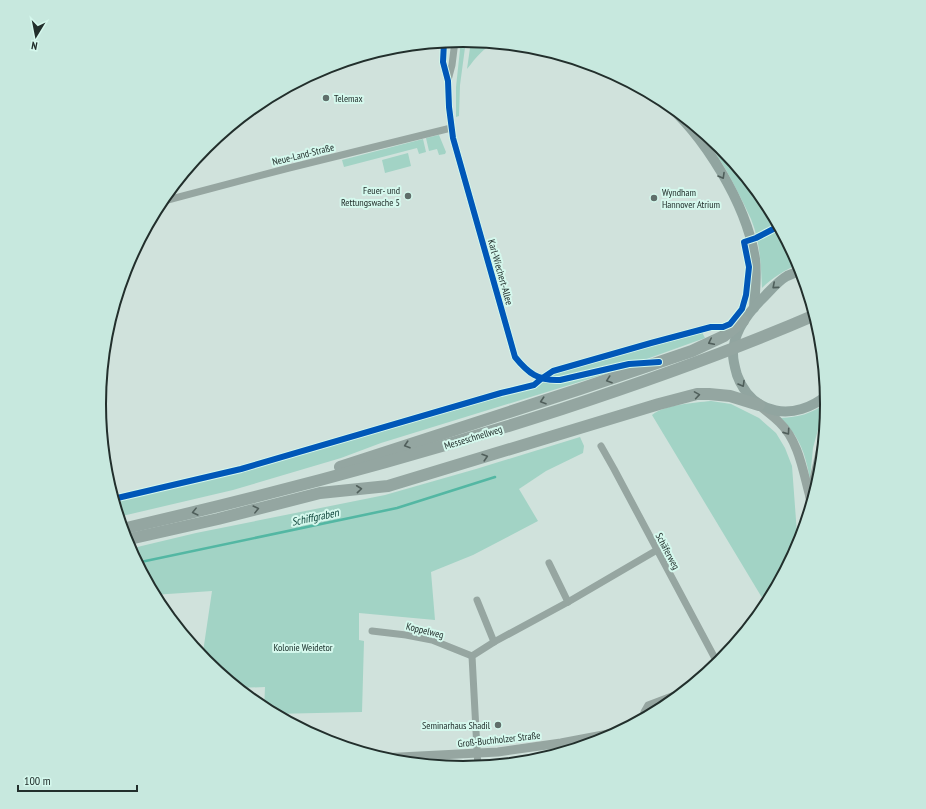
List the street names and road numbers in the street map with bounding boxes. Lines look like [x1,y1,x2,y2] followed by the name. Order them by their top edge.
[271,141,335,168] street label: Neue-Land-Straße
[485,238,516,306] street label: Karl-Wiechert-Allee
[443,422,504,452] street label: Messeschnellweg
[652,531,683,572] street label: Schäferweg
[405,620,445,641] street label: Koppelweg
[457,729,541,750] street label: Groß-Buchholzer Straße

